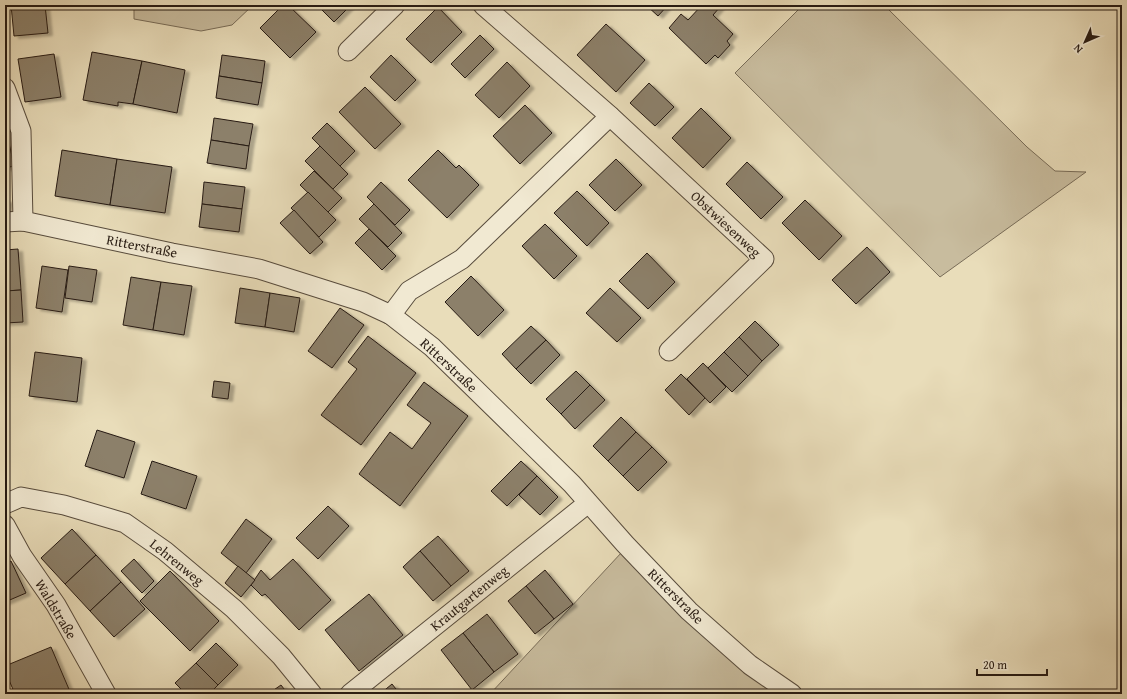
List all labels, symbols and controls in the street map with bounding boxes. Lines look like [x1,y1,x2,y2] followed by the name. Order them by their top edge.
[1065,22,1105,62] north arrow
[1069,40,1086,57] text: N
[686,186,766,262] street label: Obstwiesenweg
[105,229,180,263] street label: Ritterstraße
[416,333,482,397] street label: Ritterstraße
[146,534,208,590] street label: Lehrenweg
[426,560,512,636] street label: Krautgartenweg
[644,564,709,629] street label: Ritterstraße
[30,575,82,643] street label: Waldstraße
[977,651,1047,677] scale bar
[983,656,1007,673] text: 20 m

